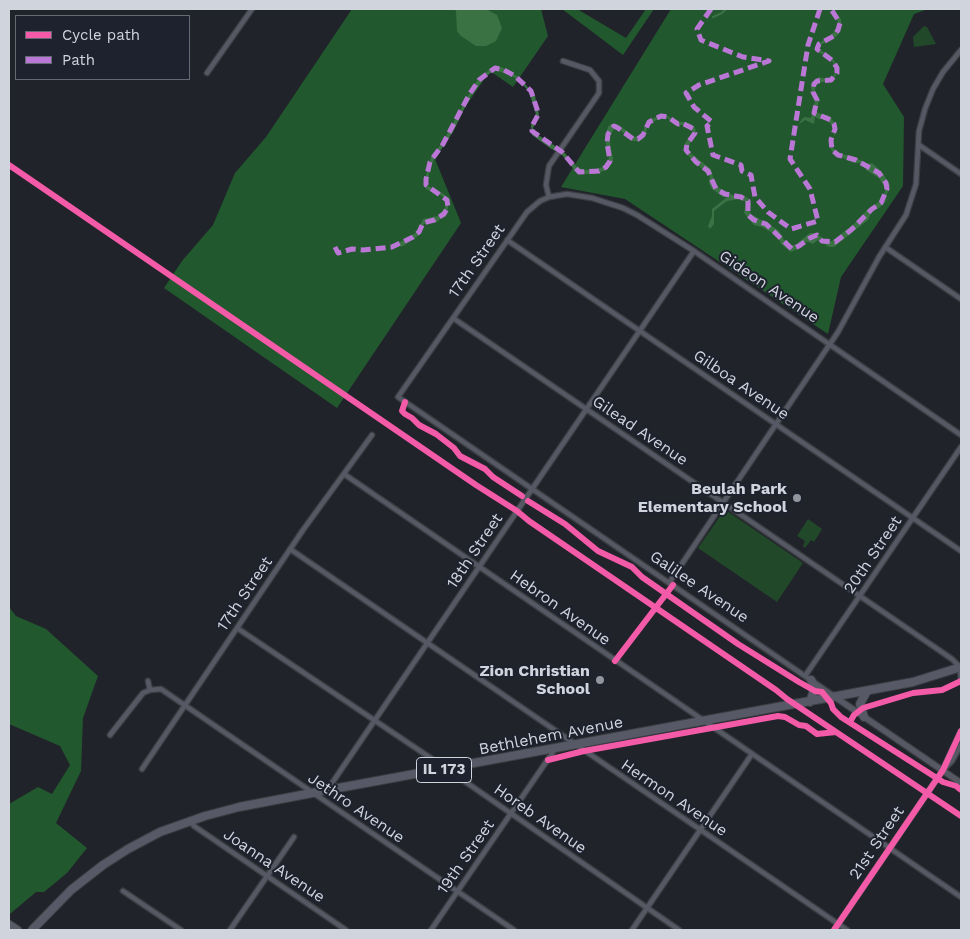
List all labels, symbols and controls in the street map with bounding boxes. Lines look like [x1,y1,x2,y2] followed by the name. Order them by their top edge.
[15,15,190,80] legend
[62,26,140,44] text: Cycle path
[62,51,95,69] text: Path
[445,220,509,302] street label: 17th Street
[715,246,823,328] street label: Gideon Avenue
[689,346,793,424] street label: Gilboa Avenue
[589,392,691,470] street label: Gilead Avenue
[638,479,787,517] place label: Beulah Park Elementary School
[791,492,803,504] marker: Beulah Park Elementary School
[443,510,507,592] street label: 18th Street
[840,513,906,597] street label: 20th Street
[646,547,752,627] street label: Galilee Avenue
[213,553,277,635] street label: 17th Street
[506,566,614,650] street label: Hebron Avenue
[479,661,590,699] place label: Zion Christian School
[594,674,606,686] marker: Zion Christian School
[477,713,625,759] street label: Bethlehem Avenue
[617,755,731,841] street label: Hermon Avenue
[416,758,472,782] road number: IL 173
[304,769,408,847] street label: Jethro Avenue
[490,780,590,858] street label: Horeb Avenue
[845,803,909,883] street label: 21st Street
[433,816,499,898] street label: 19th Street
[220,825,328,907] street label: Joanna Avenue

